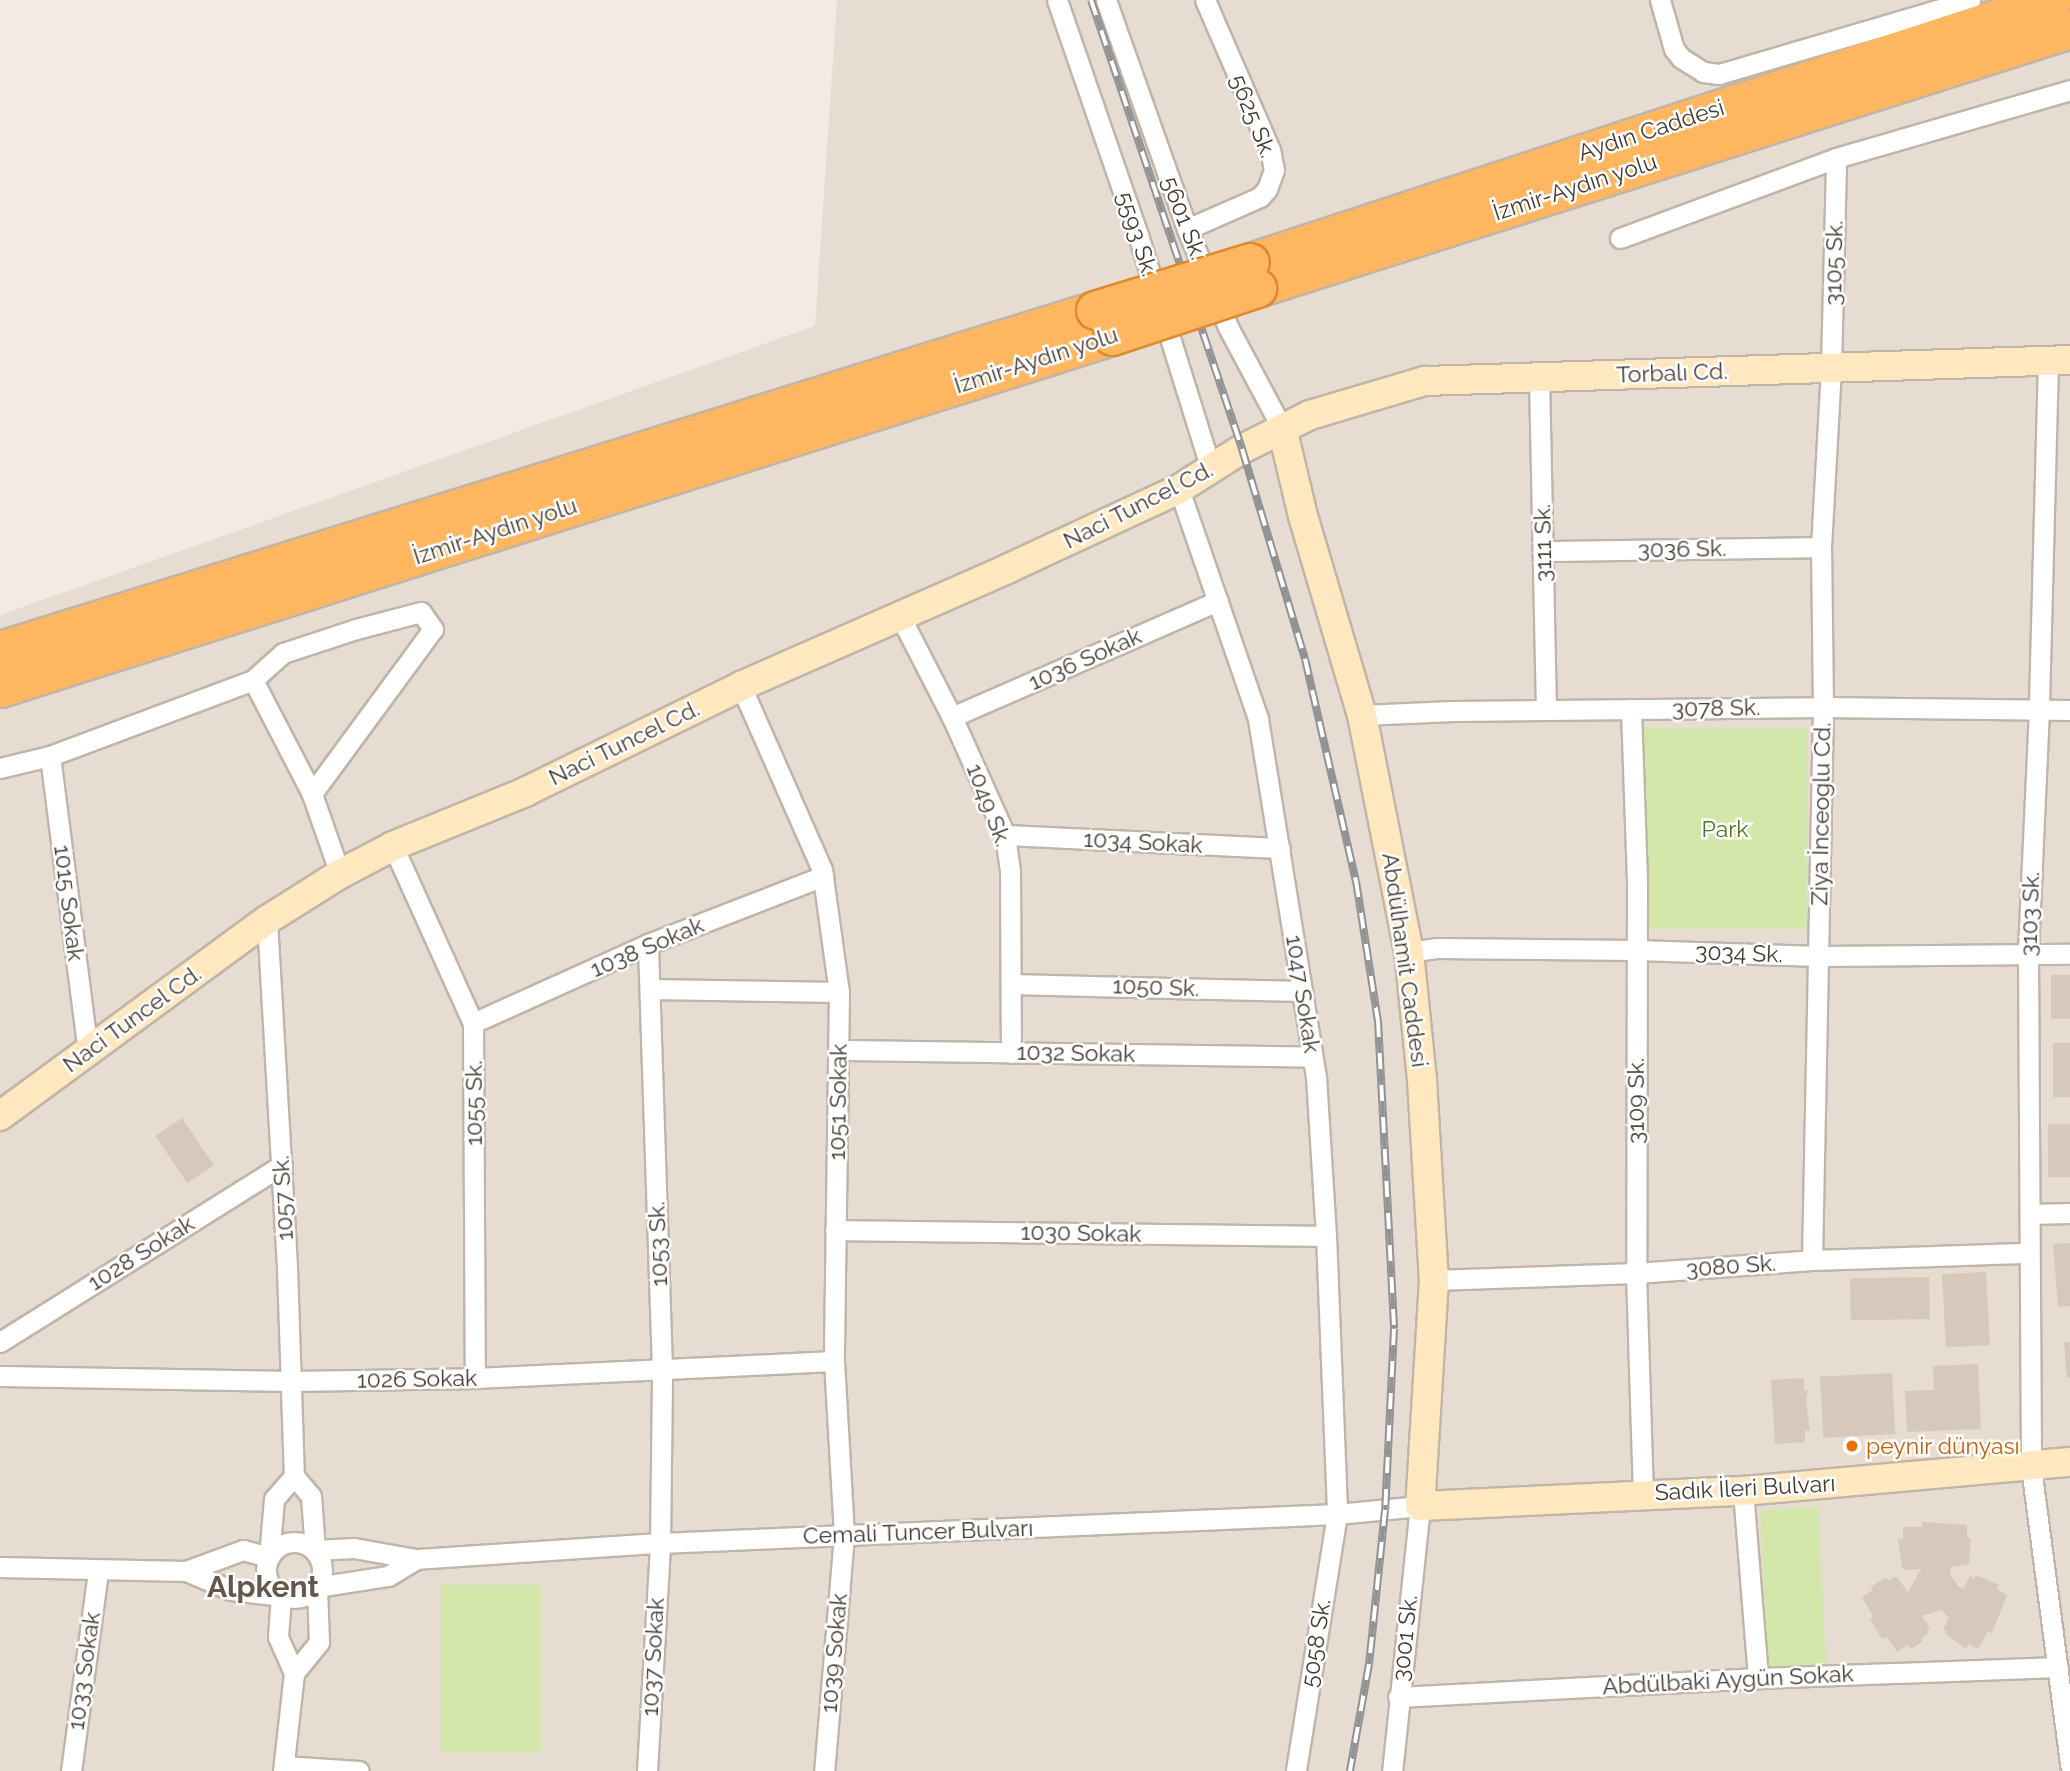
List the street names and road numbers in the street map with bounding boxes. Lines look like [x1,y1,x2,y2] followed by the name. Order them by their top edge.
[1224,70,1282,162] street label: 5625 Sk.
[1574,93,1728,167] street label: Aydın Caddesi
[1489,147,1661,227] street label: İzmir-Aydın yolu
[1156,173,1212,263] street label: 5601 Sk.
[1110,188,1164,280] street label: 5593 Sk.
[1819,220,1849,306] street label: 3105 Sk.
[950,320,1122,400] street label: İzmir-Aydın yolu
[1616,357,1728,389] street label: Torbalı Cd.
[1058,455,1218,555] street label: Naci Tuncel Cd.
[409,491,581,571] street label: İzmir-Aydın yolu
[1529,504,1557,582] street label: 3111 Sk.
[1637,534,1727,564] street label: 3036 Sk.
[1024,622,1146,696] street label: 1036 Sokak
[1672,693,1760,723] street label: 3078 Sk.
[544,694,704,792] street label: Naci Tuncel Cd.
[1806,722,1836,906] street label: Ziya İnceoglu Cd.
[961,760,1017,850] street label: 1049 Sk.
[1083,825,1203,859] street label: 1034 Sokak
[48,843,90,963] street label: 1015 Sokak
[1376,851,1434,1069] street label: Abdülhamit Caddesi
[2015,871,2045,957] street label: 3103 Sk.
[586,911,708,983] street label: 1038 Sokak
[1280,933,1326,1055] street label: 1047 Sokak
[1695,938,1783,968] street label: 3034 Sk.
[57,959,207,1079] street label: Naci Tuncel Cd.
[1112,972,1200,1002] street label: 1050 Sk.
[1016,1038,1136,1068] street label: 1032 Sokak
[823,1043,853,1161] street label: 1051 Sokak
[1622,1058,1650,1144] street label: 3109 Sk.
[460,1060,488,1146] street label: 1055 Sk.
[267,1155,299,1241] street label: 1057 Sk.
[643,1201,673,1287] street label: 1053 Sk.
[83,1210,199,1296] street label: 1028 Sokak
[1020,1218,1142,1248] street label: 1030 Sokak
[1685,1249,1777,1283] street label: 3080 Sk.
[357,1364,477,1394] street label: 1026 Sokak
[1654,1469,1836,1507] street label: Sadık İleri Bulvarı
[802,1514,1034,1550] street label: Cemali Tuncer Bulvarı
[815,1592,853,1714] street label: 1039 Sokak
[1387,1593,1423,1683] street label: 3001 Sk.
[636,1597,670,1717] street label: 1037 Sokak
[1295,1597,1337,1689] street label: 5058 Sk.
[62,1610,106,1732] street label: 1033 Sokak
[1601,1660,1855,1700] street label: Abdülbaki Aygün Sokak

